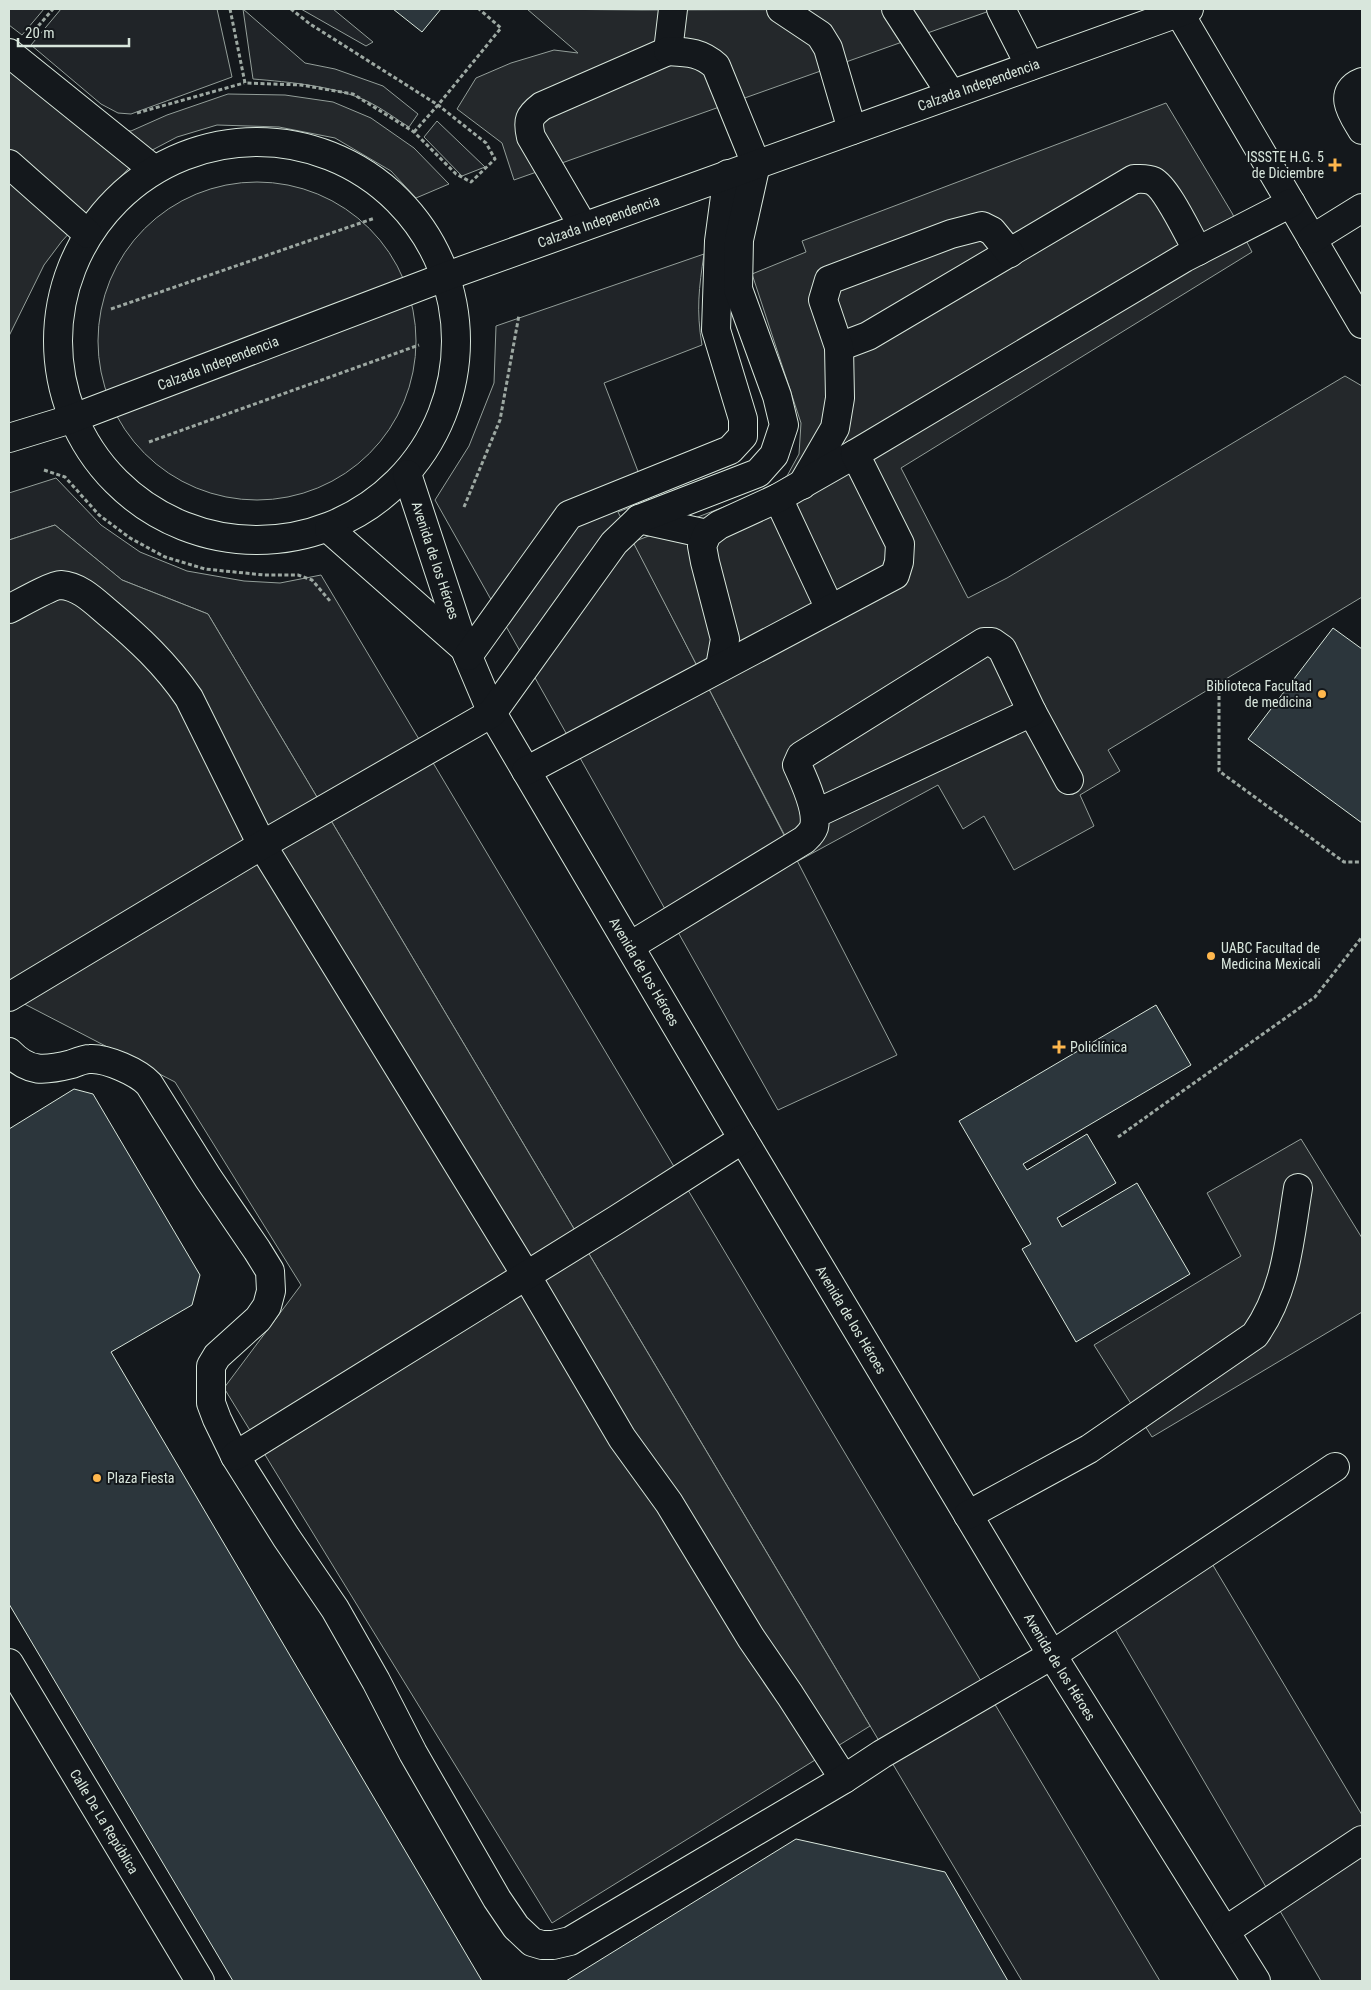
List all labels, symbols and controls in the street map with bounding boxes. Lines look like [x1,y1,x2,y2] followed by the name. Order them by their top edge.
[18,15,129,47] scale bar
[25,24,55,42] text: 20 m
[915,55,1042,114] street label: Calzada Independencia
[1247,149,1324,181] place label: ISSSTE H.G. 5 de Diciembre
[1328,158,1342,172] marker: ISSSTE H.G. 5 de Diciembre
[535,192,661,251] street label: Calzada Independencia
[155,333,281,393] street label: Calzada Independencia
[409,499,462,621] street label: Avenida de los Héroes
[1206,678,1312,710] place label: Biblioteca Facultad de medicina
[1316,688,1328,700] marker: Biblioteca Facultad de medicina
[606,915,683,1029] street label: Avenida de los Héroes
[1221,940,1321,972] place label: UABC Facultad de Medicina Mexicali
[1205,950,1217,962] marker: UABC Facultad de Medicina Mexicali
[1070,1039,1127,1055] place label: Policlínica
[1052,1040,1066,1054] marker: Policlínica
[813,1263,890,1377] street label: Avenida de los Héroes
[107,1470,174,1486] place label: Plaza Fiesta
[91,1472,103,1484] marker: Plaza Fiesta
[1021,1610,1099,1723] street label: Avenida de los Héroes
[67,1766,142,1877] street label: Calle De La República

